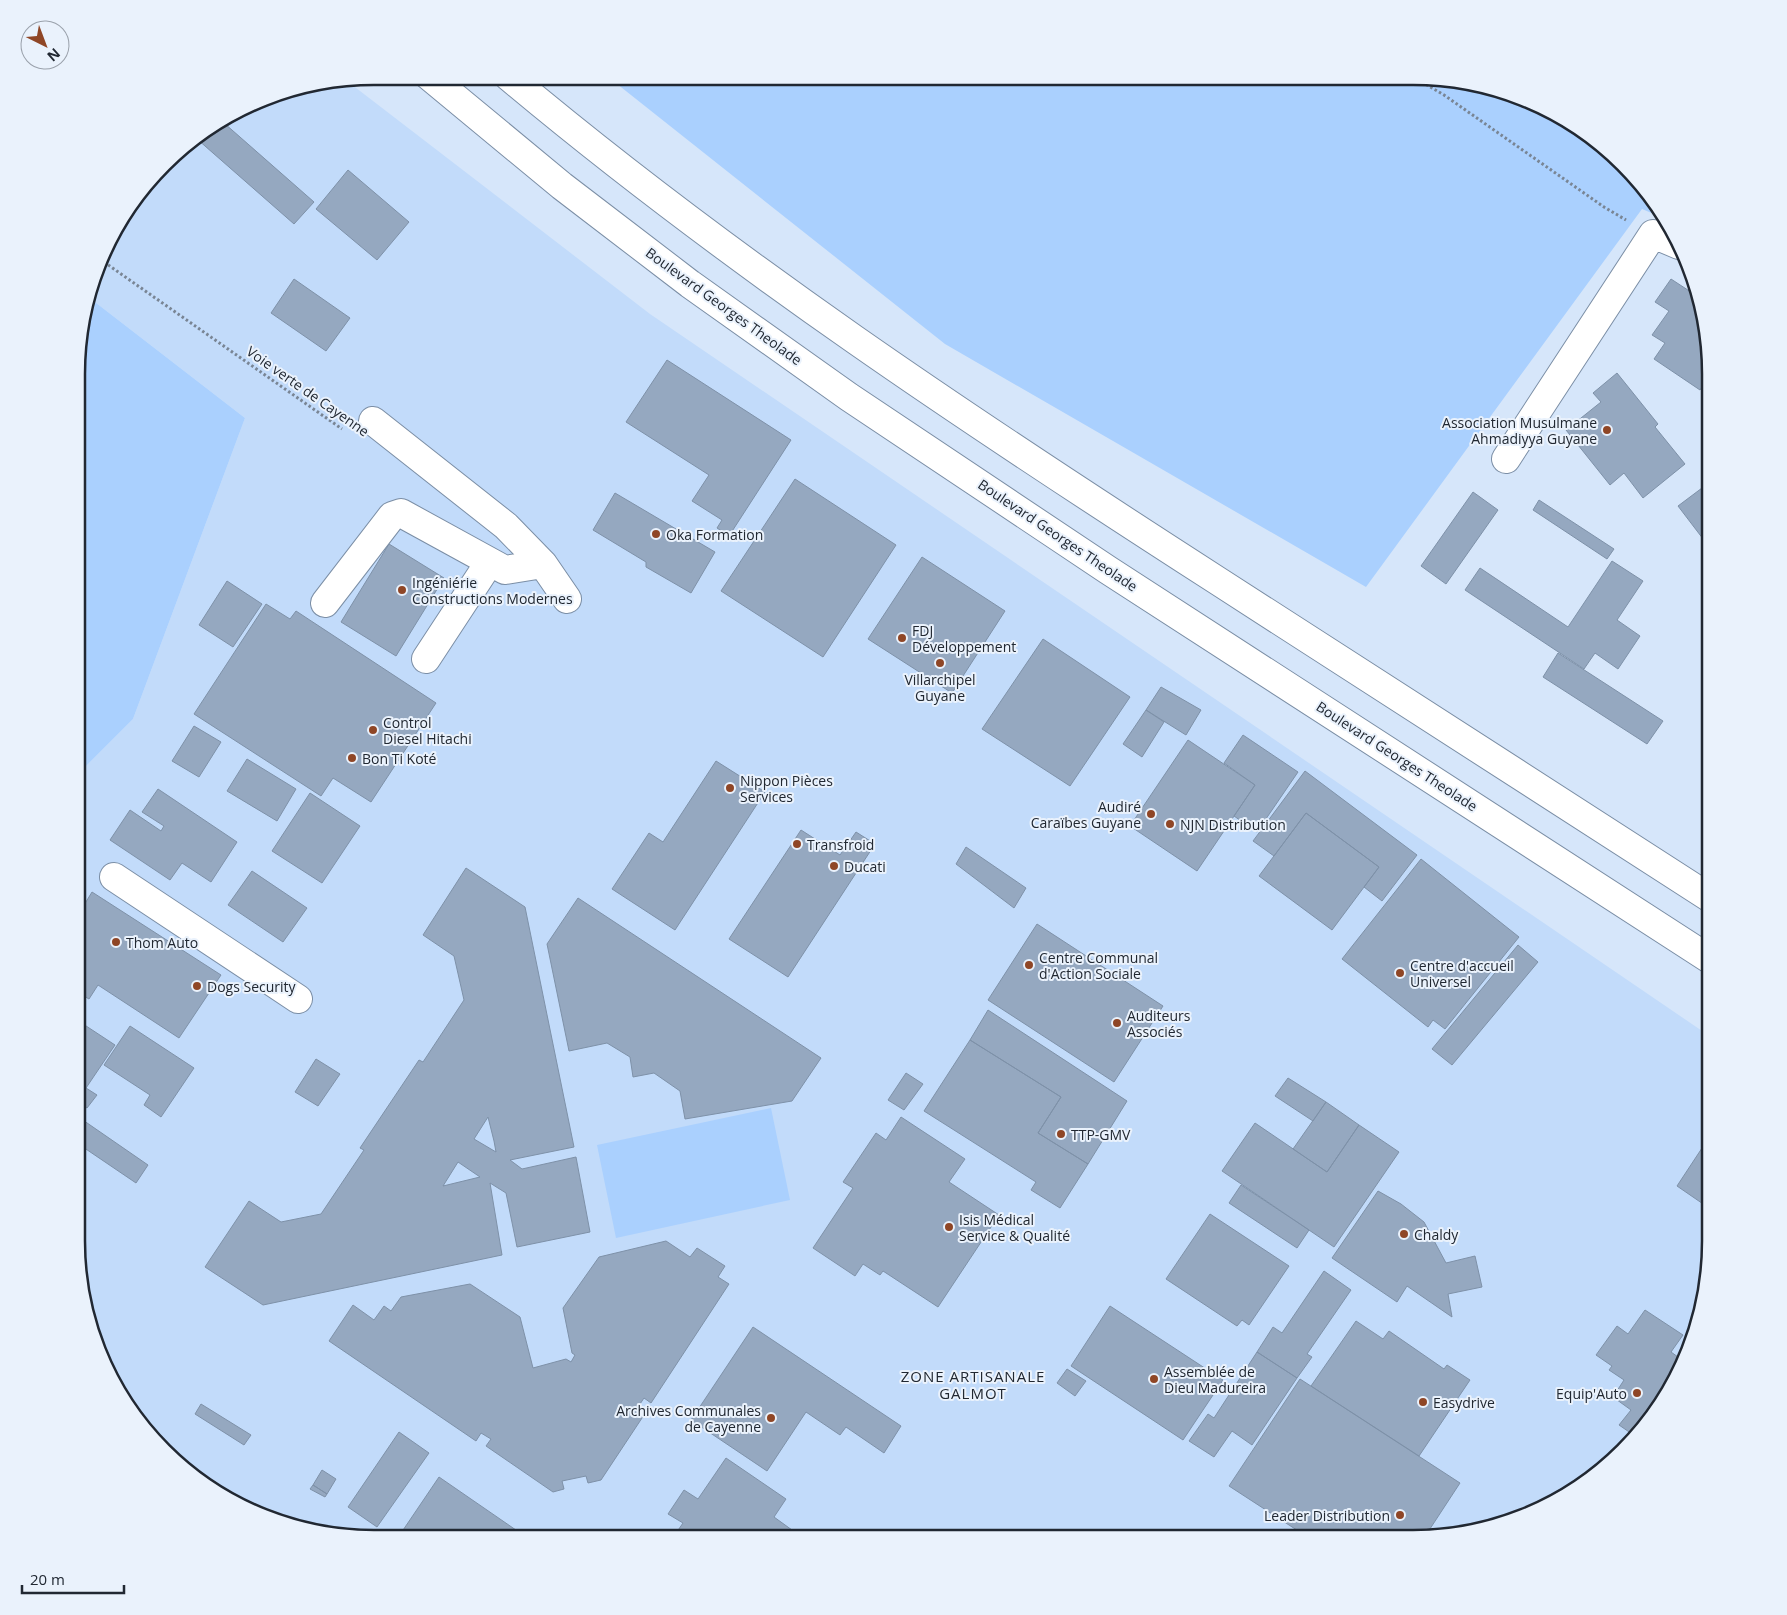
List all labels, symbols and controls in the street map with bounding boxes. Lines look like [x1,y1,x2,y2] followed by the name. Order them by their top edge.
[20,20,70,70] north arrow
[43,44,65,66] text: N
[642,243,806,369] street label: Boulevard Georges Theolade
[243,342,373,441] street label: Voie verte de Cayenne
[1442,413,1597,448] place label: Association Musulmane Ahmadiyya Guyane
[1601,424,1613,436] marker: Association Musulmane Ahmadiyya Guyane
[975,474,1142,596] street label: Boulevard Georges Theolade
[666,525,763,544] place label: Oka Formation
[650,528,662,540] marker: Oka Formation
[412,573,573,608] place label: Ingéniérie Constructions Modernes
[396,584,408,596] marker: Ingéniérie Constructions Modernes
[912,621,1016,656] place label: FDJ Développement
[896,632,908,644] marker: FDJ Développement
[934,657,946,669] marker: Villarchipel Guyane
[904,670,976,705] place label: Villarchipel Guyane
[1313,697,1481,815] street label: Boulevard Georges Theolade
[383,713,472,748] place label: Control Diesel Hitachi
[367,724,379,736] marker: Control Diesel Hitachi
[362,749,437,768] place label: Bon Ti Koté
[346,752,358,764] marker: Bon Ti Koté
[740,771,833,806] place label: Nippon Pièces Services
[724,782,736,794] marker: Nippon Pièces Services
[1031,797,1141,832] place label: Audiré Caraïbes Guyane
[1145,808,1157,820] marker: Audiré Caraïbes Guyane
[1180,815,1286,834] place label: NJN Distribution
[1164,818,1176,830] marker: NJN Distribution
[807,835,874,854] place label: Transfroid
[791,838,803,850] marker: Transfroid
[844,857,886,876] place label: Ducati
[828,860,840,872] marker: Ducati
[126,933,198,952] place label: Thom Auto
[110,936,122,948] marker: Thom Auto
[1039,948,1158,983] place label: Centre Communal d'Action Sociale
[1410,956,1514,991] place label: Centre d'accueil Universel
[1023,959,1035,971] marker: Centre Communal d'Action Sociale
[1394,967,1406,979] marker: Centre d'accueil Universel
[207,977,297,996] place label: Dogs Security
[191,980,203,992] marker: Dogs Security
[1127,1006,1191,1041] place label: Auditeurs Associés
[1111,1017,1123,1029] marker: Auditeurs Associés
[1071,1125,1131,1144] place label: TTP-GMV
[1055,1128,1067,1140] marker: TTP-GMV
[959,1210,1070,1245] place label: Isis Médical Service & Qualité
[943,1221,955,1233] marker: Isis Médical Service & Qualité
[1414,1225,1459,1244] place label: Chaldy
[1398,1228,1410,1240] marker: Chaldy
[1164,1362,1266,1397] place label: Assemblée de Dieu Madureira
[901,1366,1045,1403] district label: ZONE ARTISANALE GALMOT
[1148,1373,1160,1385] marker: Assemblée de Dieu Madureira
[1556,1384,1627,1403] place label: Equip'Auto
[1631,1387,1643,1399] marker: Equip'Auto
[1433,1393,1495,1412] place label: Easydrive
[1417,1396,1429,1408] marker: Easydrive
[616,1401,761,1436] place label: Archives Communales de Cayenne
[765,1412,777,1424] marker: Archives Communales de Cayenne
[1264,1506,1390,1525] place label: Leader Distribution
[1394,1509,1406,1521] marker: Leader Distribution
[22,1562,125,1594] scale bar
[30,1569,65,1589] text: 20 m

